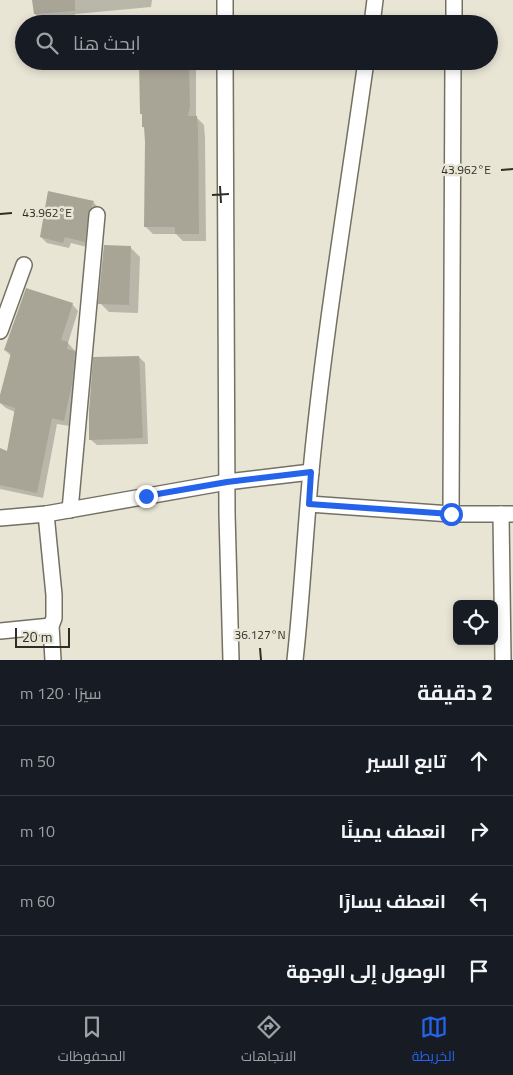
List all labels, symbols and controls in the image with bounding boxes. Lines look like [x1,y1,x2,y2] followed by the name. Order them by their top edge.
[15,15,498,70] search box
[73,28,141,57] text: ابحث هنا
[33,29,61,57] icon: search
[441,160,491,179] text: 43.962°E
[22,203,72,222] text: 43.962°E
[135,485,158,508] route end
[440,503,463,526] route start
[453,600,498,645] map controls
[453,600,498,645] button: locate
[15,625,70,648] scale bar
[234,625,286,644] text: 36.127°N
[22,626,52,647] text: 20 m
[417,676,493,708] text: 2 دقيقة
[20,681,101,705] text: سيرًا · 120 m
[366,746,446,775] text: تابع السير
[465,747,493,775] icon: ahead
[20,749,55,773] text: 50 m
[341,816,446,845] text: انعطف يمينًا
[465,817,493,845] icon: right
[20,819,55,843] text: 10 m
[338,886,446,915] text: انعطف يسارًا
[465,887,493,915] icon: left
[20,889,55,913] text: 60 m
[286,956,446,985] text: الوصول إلى الوجهة
[465,957,493,985] icon: arrive
[58,1013,126,1069] tab: المحفوظات
[241,1013,296,1069] tab: الاتجاهات
[412,1013,455,1069] tab: الخريطة

